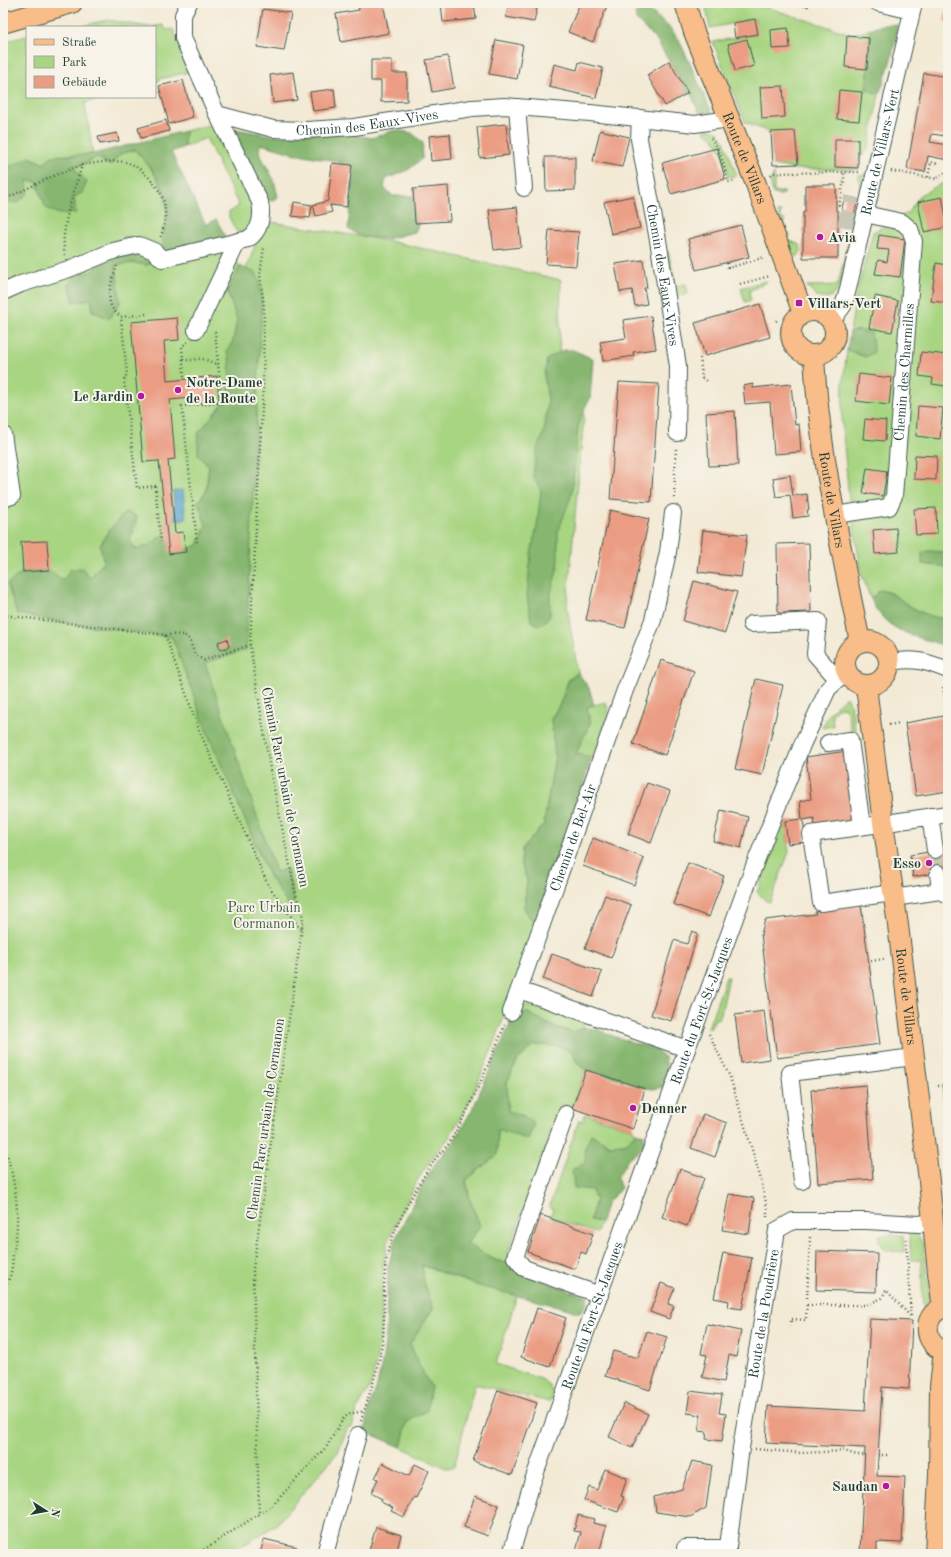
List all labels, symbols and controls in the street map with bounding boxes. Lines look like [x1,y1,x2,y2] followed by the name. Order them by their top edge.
[26,26,156,98] legend
[62,37,97,49] text: Straße
[62,57,87,69] text: Park
[62,77,107,89] text: Gebäude
[859,87,902,217] street label: Route de Villars-Vert
[295,108,439,138] street label: Chemin des Eaux-Vives
[719,110,769,206] street label: Route de Villars
[643,203,681,347] street label: Chemin des Eaux-Vives
[828,231,856,245] place label: Avia
[815,232,825,242] marker: Avia
[807,297,881,311] place label: Villars-Vert
[794,298,804,308] marker: Villars-Vert
[892,303,917,442] street label: Chemin des Charmilles
[186,376,263,406] place label: Notre-Dame de la Route
[173,385,183,395] marker: Notre-Dame de la Route
[73,390,133,404] place label: Le Jardin
[136,391,146,401] marker: Le Jardin
[816,451,847,549] street label: Route de Villars
[259,686,311,889] street label: Chemin Parc urbain de Cormanon
[548,782,599,893] street label: Chemin de Bel-Air
[892,857,921,871] place label: Esso
[924,858,934,868] marker: Esso
[227,901,301,931] park label: Parc Urbain Cormanon
[669,935,735,1087] street label: Route du Fort-St-Jacques
[893,947,918,1046] street label: Route de Villars
[245,1017,287,1221] street label: Chemin Parc urbain de Cormanon
[641,1102,687,1116] place label: Denner
[628,1103,638,1113] marker: Denner
[560,1240,626,1392] street label: Route du Fort-St-Jacques
[747,1248,782,1380] street label: Route de la Poudrière
[832,1480,878,1494] place label: Saudan
[881,1481,891,1491] marker: Saudan
[26,1491,66,1531] north arrow
[48,1507,61,1518] text: N

